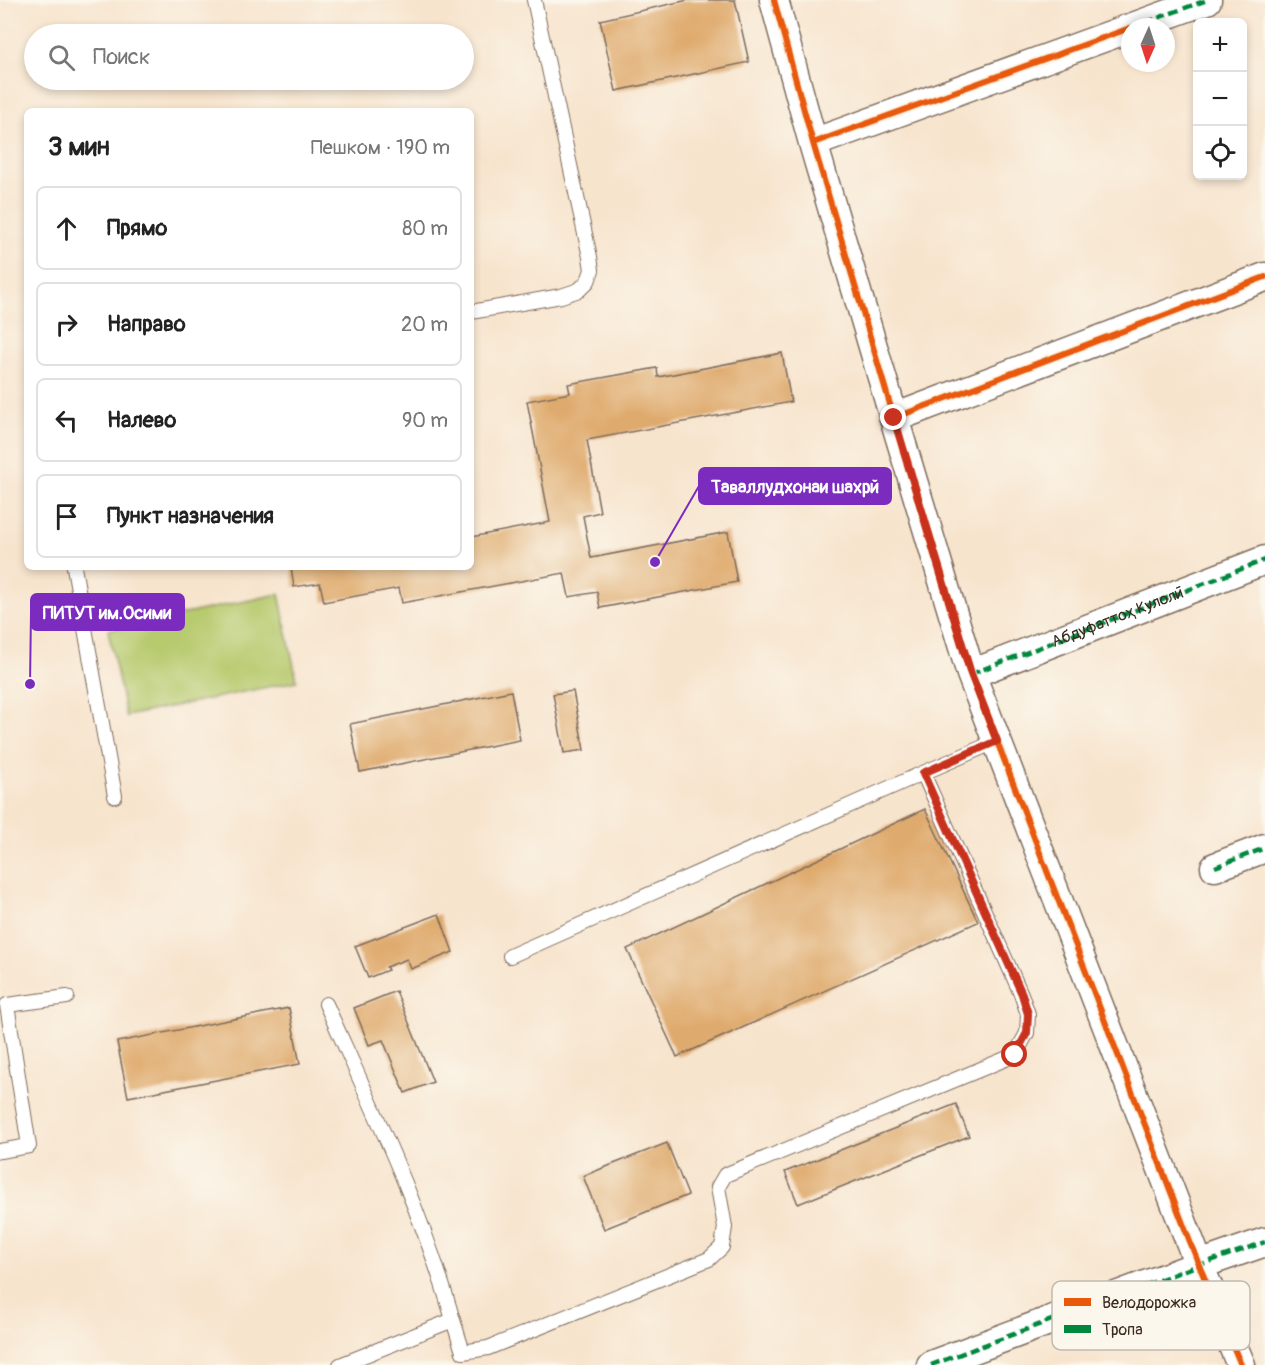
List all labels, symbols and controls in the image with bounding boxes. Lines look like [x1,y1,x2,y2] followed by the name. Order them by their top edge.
[1121,18,1175,72] north arrow
[1193,18,1247,180] map controls
[1193,18,1247,72] button: +
[24,24,474,90] search box
[45,41,78,74] icon: search
[93,43,150,71] text: Поиск
[1193,72,1247,126] button: −
[1193,126,1247,180] button: locate
[48,131,110,163] text: 3 мин
[311,135,450,160] text: Пешком · 190 m
[50,212,83,245] icon: ahead
[107,214,167,242] text: Прямо
[402,216,448,241] text: 80 m
[50,308,83,341] icon: right
[107,310,186,338] text: Направо
[401,312,448,337] text: 20 m
[50,404,83,437] icon: left
[880,404,906,430] route end
[107,406,176,434] text: Налево
[402,408,448,433] text: 90 m
[699,468,891,504] callout: Таваллудхонаи шахрй
[710,476,879,499] text: Таваллудхонаи шахрй
[50,500,83,533] icon: arrive
[107,502,274,530] text: Пункт назначения
[1048,582,1188,652] street label: Абдуфаттоҳ Кулолӣ
[31,594,184,630] callout: ПИТУТ им.Осими
[43,602,171,625] text: ПИТУТ им.Осими
[1001,1041,1027,1067] route start
[1052,1281,1250,1350] legend
[1102,1293,1196,1313] text: Велодорожка
[1102,1320,1143,1340] text: Тропа

